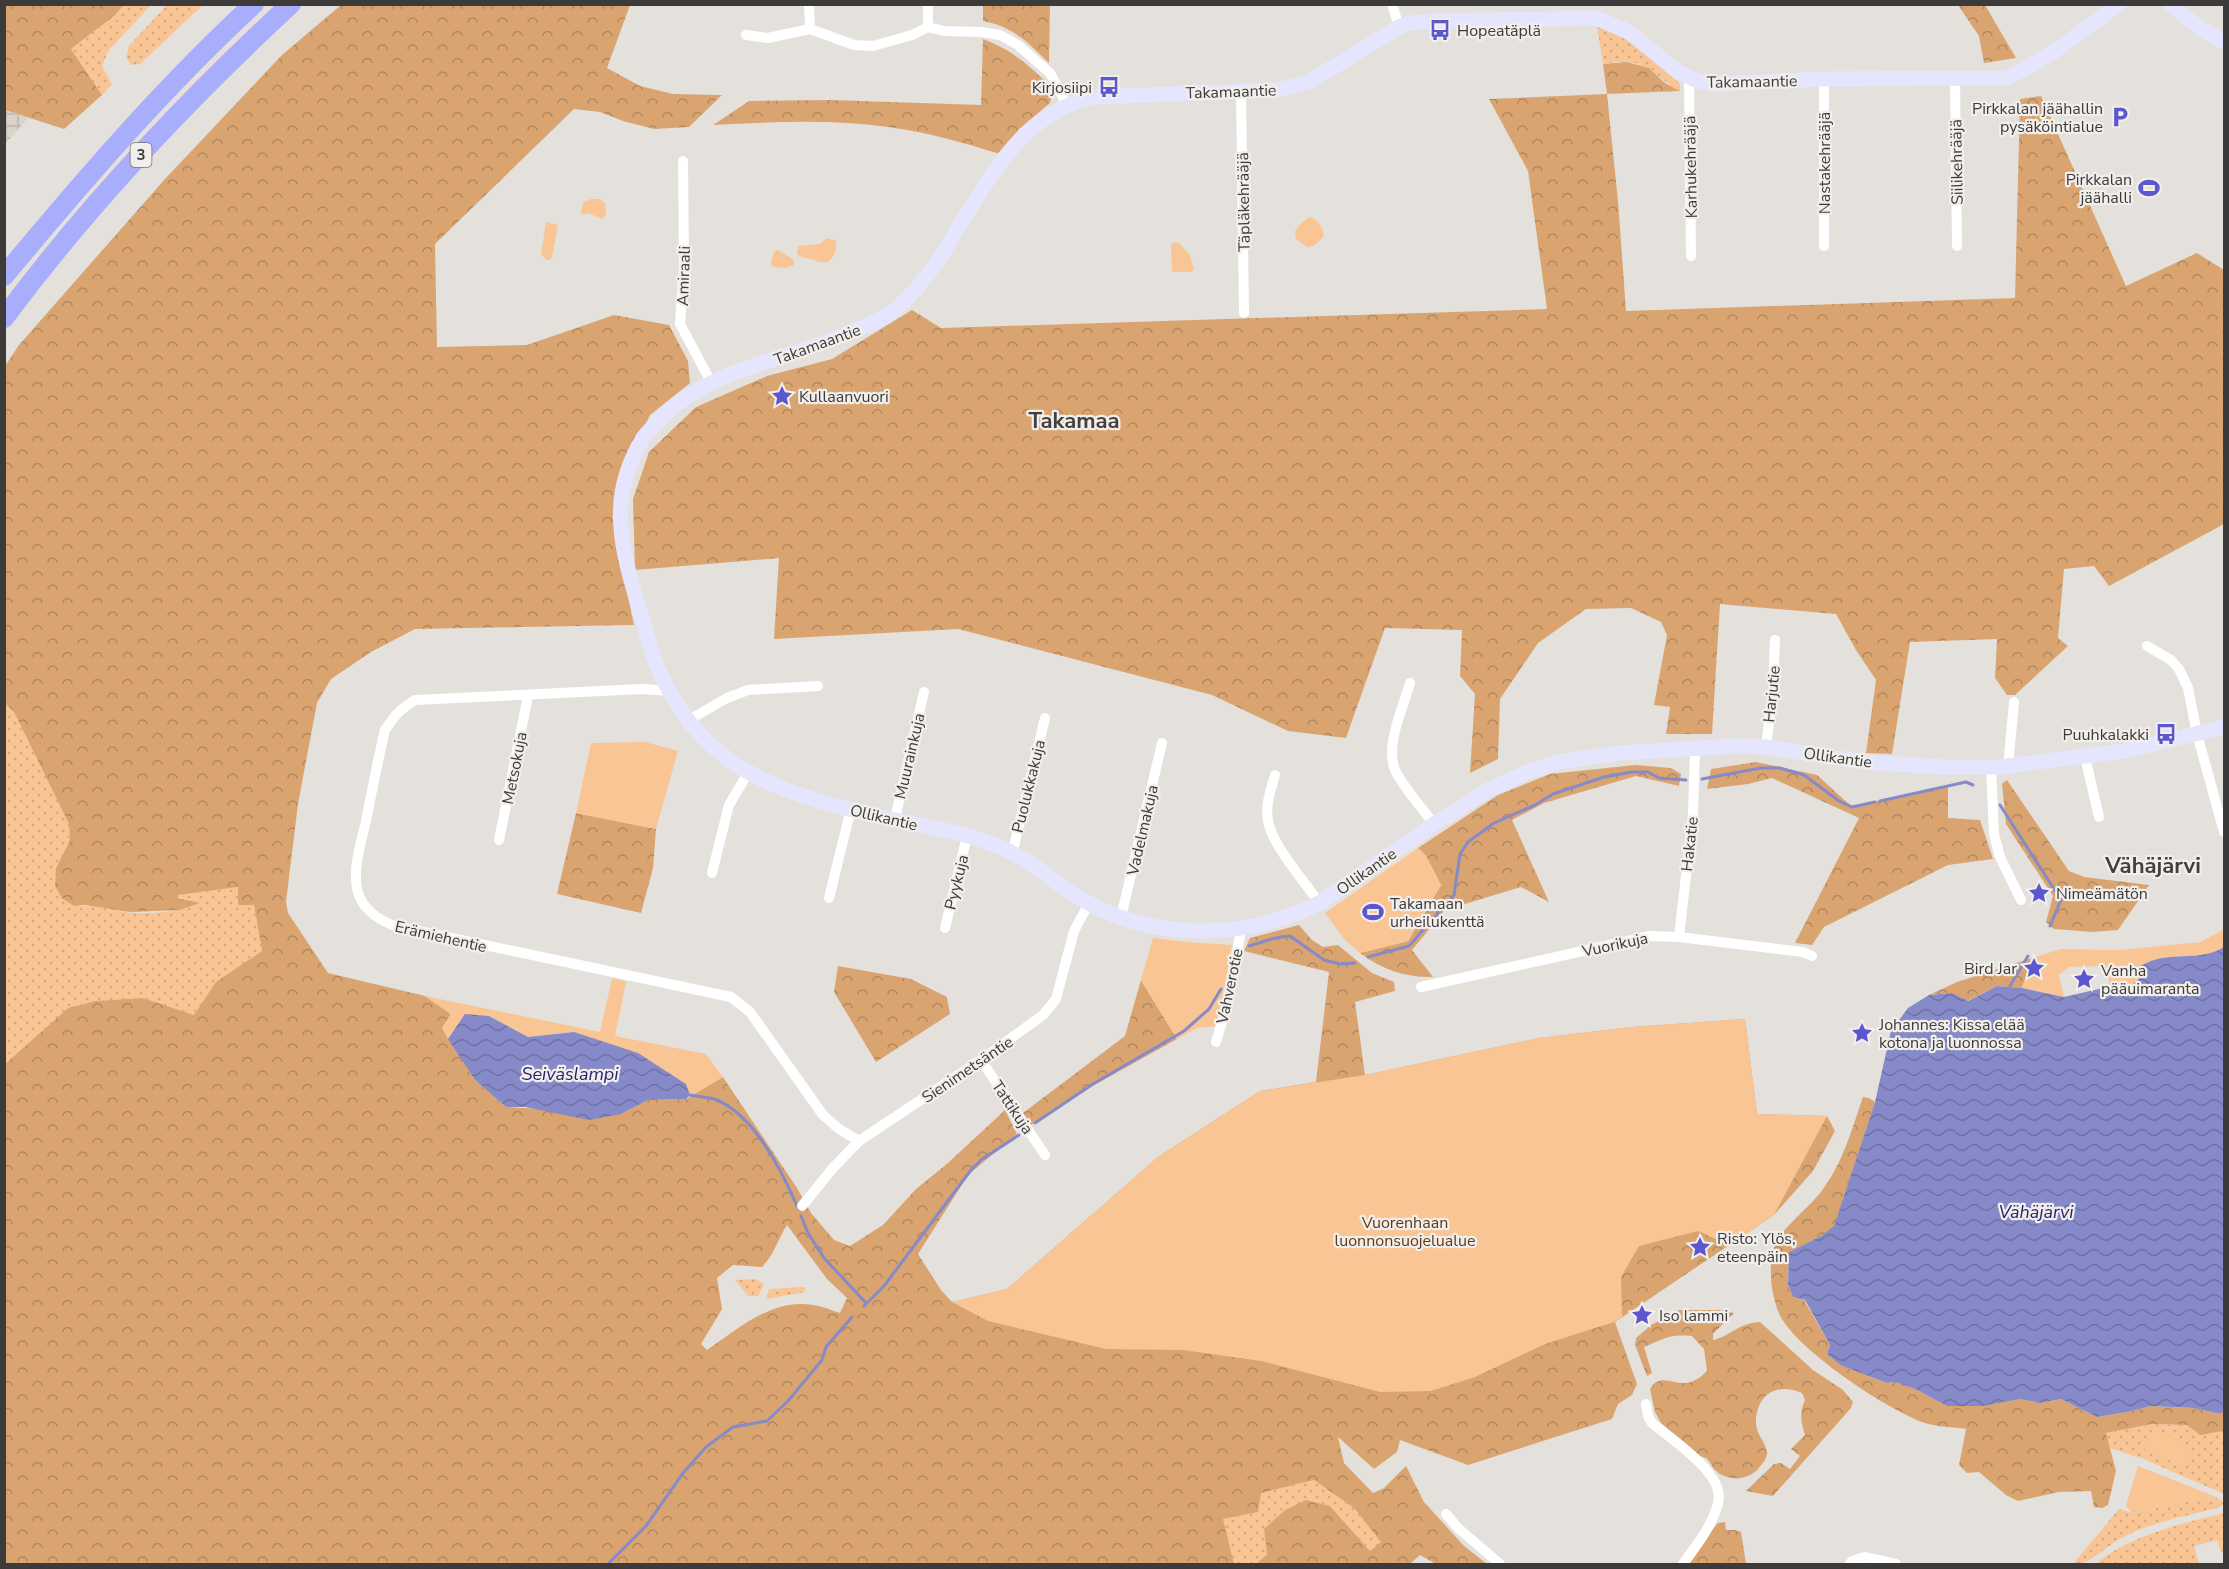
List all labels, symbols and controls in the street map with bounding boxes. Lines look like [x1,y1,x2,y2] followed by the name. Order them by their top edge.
[1428,18,1452,42] bus stop icon: Hopeatäplä
[1457,20,1541,42] place label: Hopeatäplä
[1706,70,1798,94] street label: Takamaantie
[1097,75,1121,99] bus stop icon: Kirjosiipi
[1032,77,1092,99] place label: Kirjosiipi
[1185,79,1277,105] street label: Takamaantie
[1972,98,2103,138] place label: Pirkkalan jäähallin pysäköintialue
[2108,105,2132,129] parking icon: Pirkkalan jäähallin pysäköintialue
[1814,112,1836,214] street label: Nastakehrääjä
[1679,116,1703,218] street label: Karhukehrääjä
[1945,119,1969,205] street label: Siilikehrääjä
[130,143,152,167] road number: 3
[1232,152,1256,252] street label: Täpläkehrääjä
[2066,169,2132,209] place label: Pirkkalan jäähalli
[2137,176,2161,200] sports icon: Pirkkalan jäähalli
[672,246,696,306] street label: Amiraali
[771,319,864,371] street label: Takamaantie
[770,384,794,408] place icon: Kullaanvuori
[799,386,889,408] place label: Kullaanvuori
[1028,406,1120,436] district label: Takamaa
[1758,665,1786,724] street label: Harjutie
[889,711,931,801] street label: Muurainkuja
[2154,722,2178,746] bus stop icon: Puuhkalakki
[2063,724,2149,746] place label: Puuhkalakki
[497,730,533,806] street label: Metsokuja
[1007,737,1051,835] street label: Puolukkakuja
[1802,742,1873,774] street label: Ollikantie
[1122,783,1164,879] street label: Vadelmakuja
[848,800,920,836] street label: Ollikantie
[1676,816,1704,873] street label: Hakatie
[1332,843,1401,901] street label: Ollikantie
[2104,851,2201,881] district label: Vähäjärvi
[940,852,974,912] street label: Pyykuja
[2027,881,2051,905] place icon: Nimeämätön
[2056,883,2148,905] place label: Nimeämätön
[1390,893,1485,933] place label: Takamaan urheilukenttä
[1361,900,1385,924] sports icon: Takamaan urheilukenttä
[393,916,489,958] street label: Erämiehentie
[1579,927,1650,963] street label: Vuorikuja
[1211,947,1249,1027] street label: Vahverotie
[2022,956,2046,980] place icon: Bird Jar
[1964,958,2017,980] place label: Bird Jar
[2100,960,2199,1000] place label: Vanha pääuimaranta
[2072,967,2096,991] place icon: Vanha pääuimaranta
[1878,1014,2025,1054] place label: Johannes: Kissa elää kotona ja luonnossa
[1850,1021,1874,1045] place icon: Johannes: Kissa elää kotona ja luonnossa
[918,1031,1018,1109] street label: Sienimetsäntie
[521,1062,619,1086] water label: Seiväslampi
[986,1076,1038,1139] street label: Tattikuja
[1999,1200,2074,1224] water label: Vähäjärvi
[1334,1212,1476,1252] park label: Vuorenhaan luonnonsuojelualue
[1717,1228,1796,1268] place label: Risto: Ylös, eteenpäin
[1688,1235,1712,1259] place icon: Risto: Ylös, eteenpäin
[1630,1303,1654,1327] place icon: Iso lammi
[1659,1305,1728,1327] place label: Iso lammi

